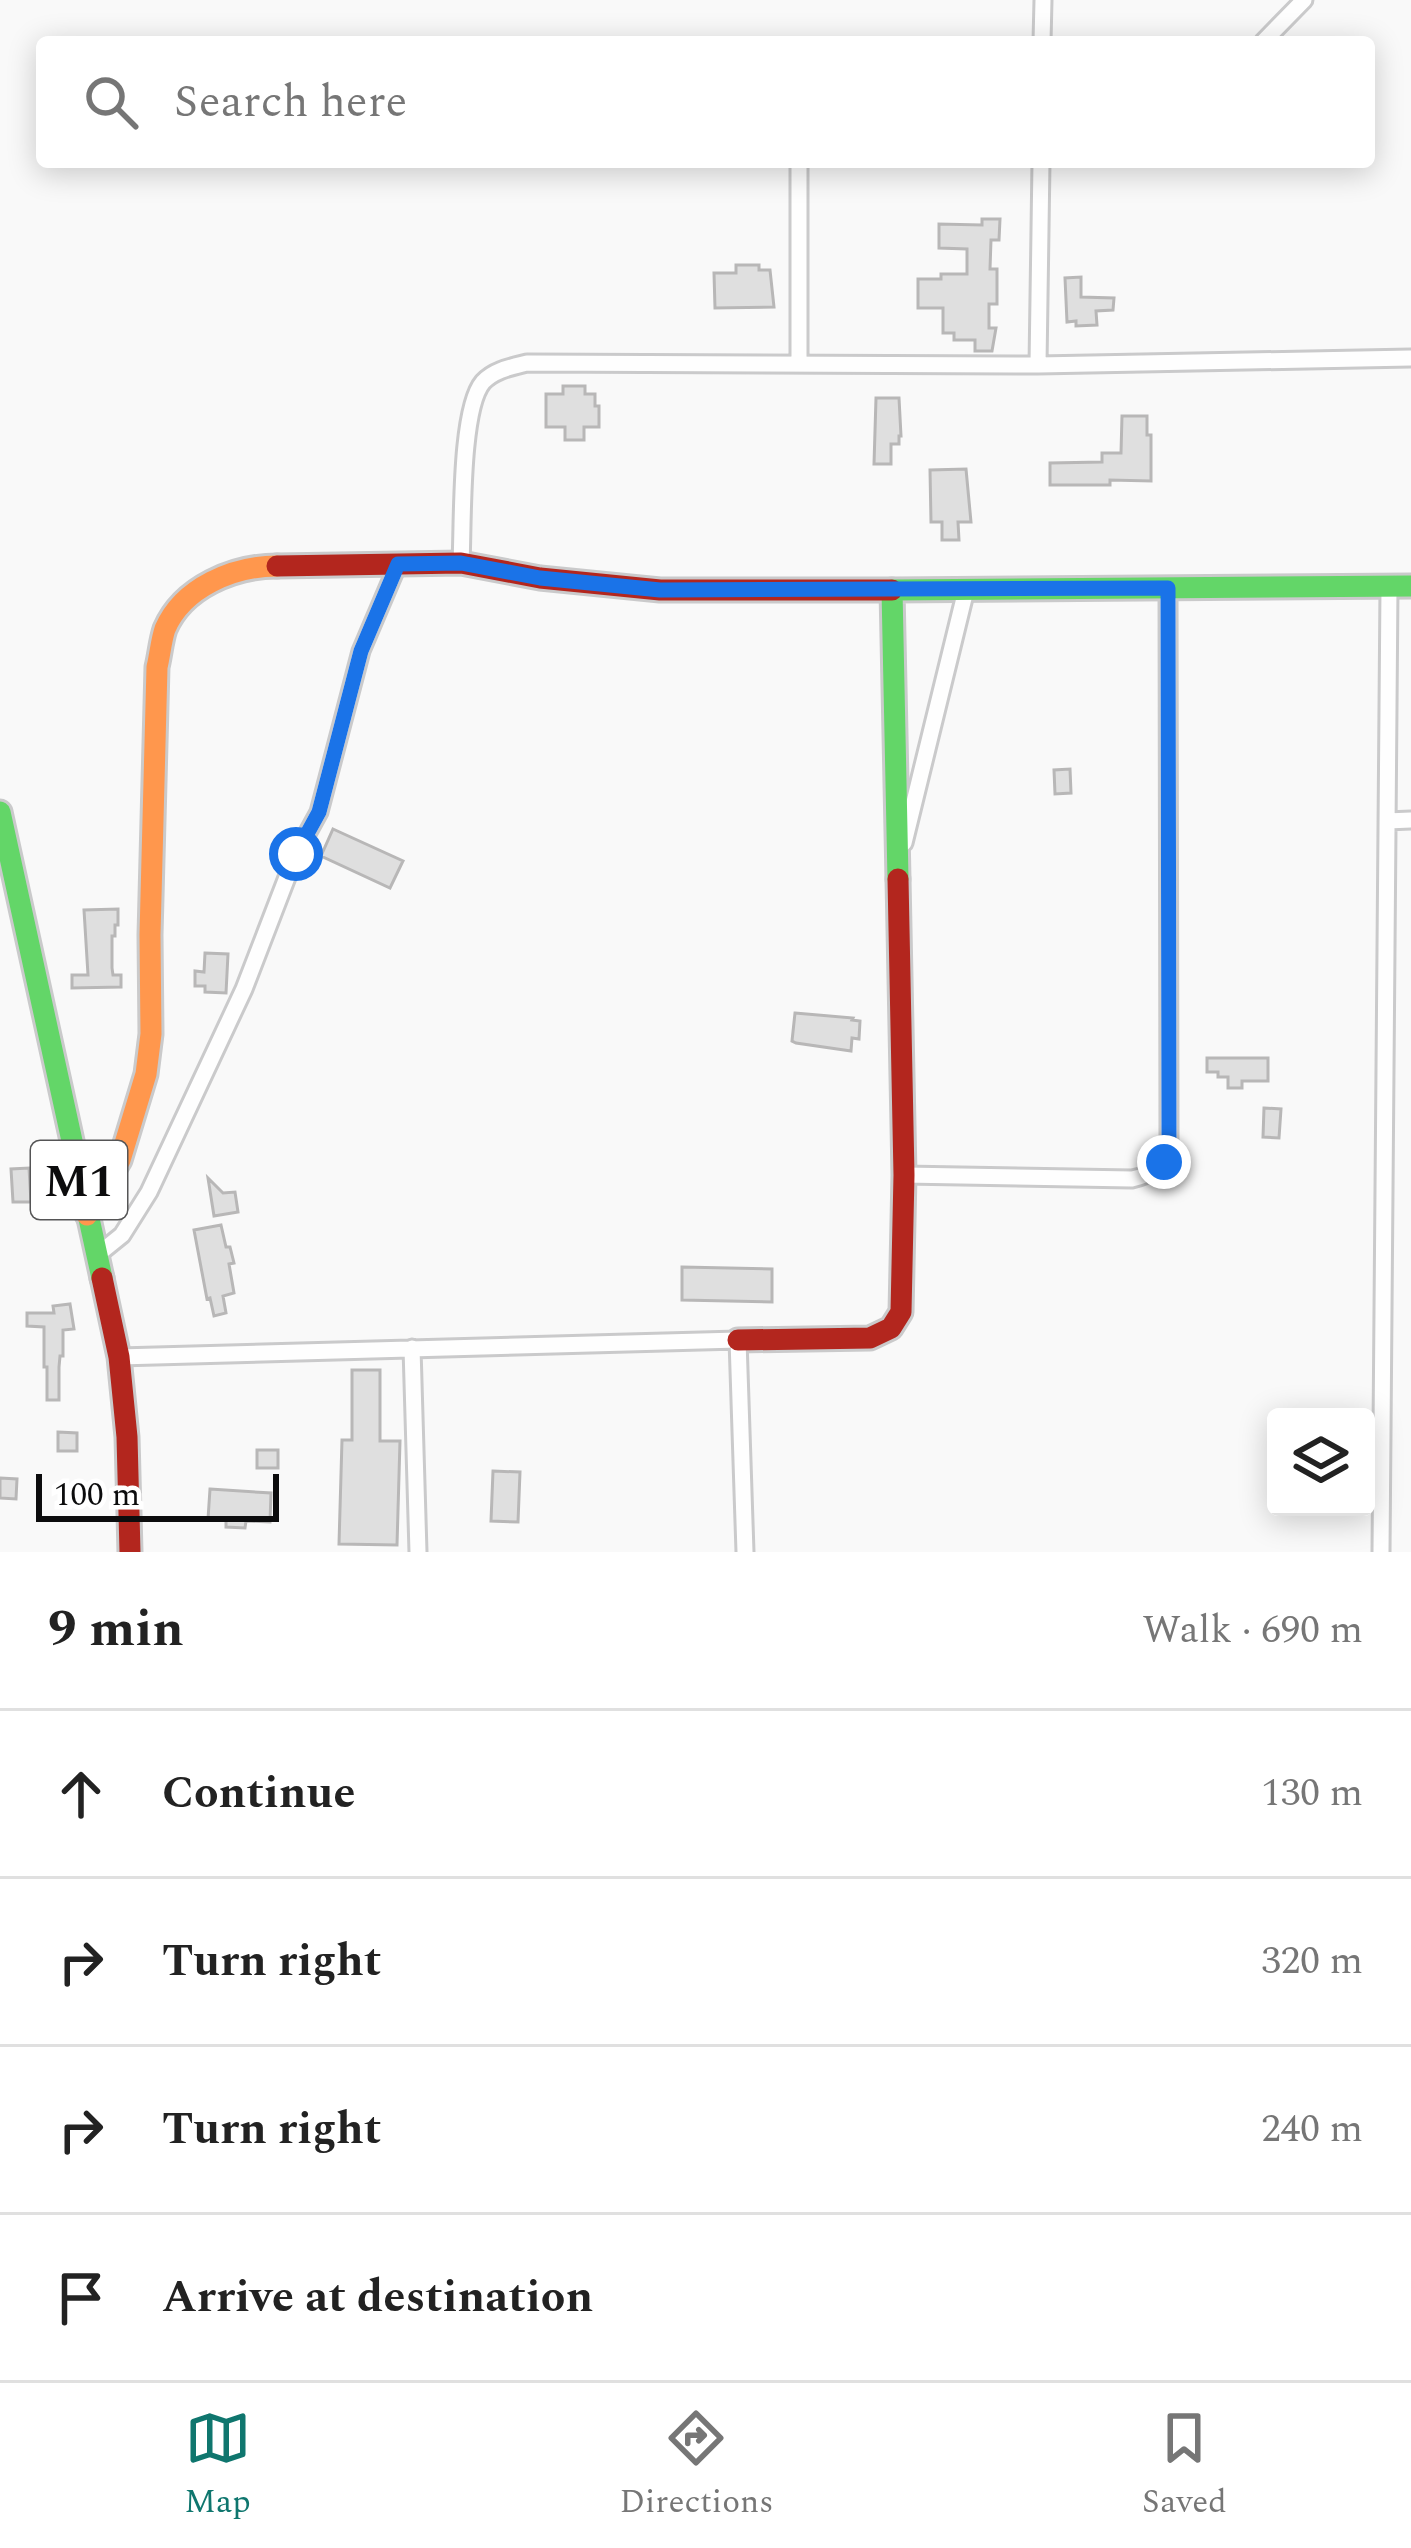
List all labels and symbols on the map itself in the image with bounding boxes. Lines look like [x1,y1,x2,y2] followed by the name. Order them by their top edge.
[269,827,323,881] route start
[1137,1135,1191,1189] route end
[31,1141,127,1219] road number: M1
[36,1468,279,1521] scale bar

